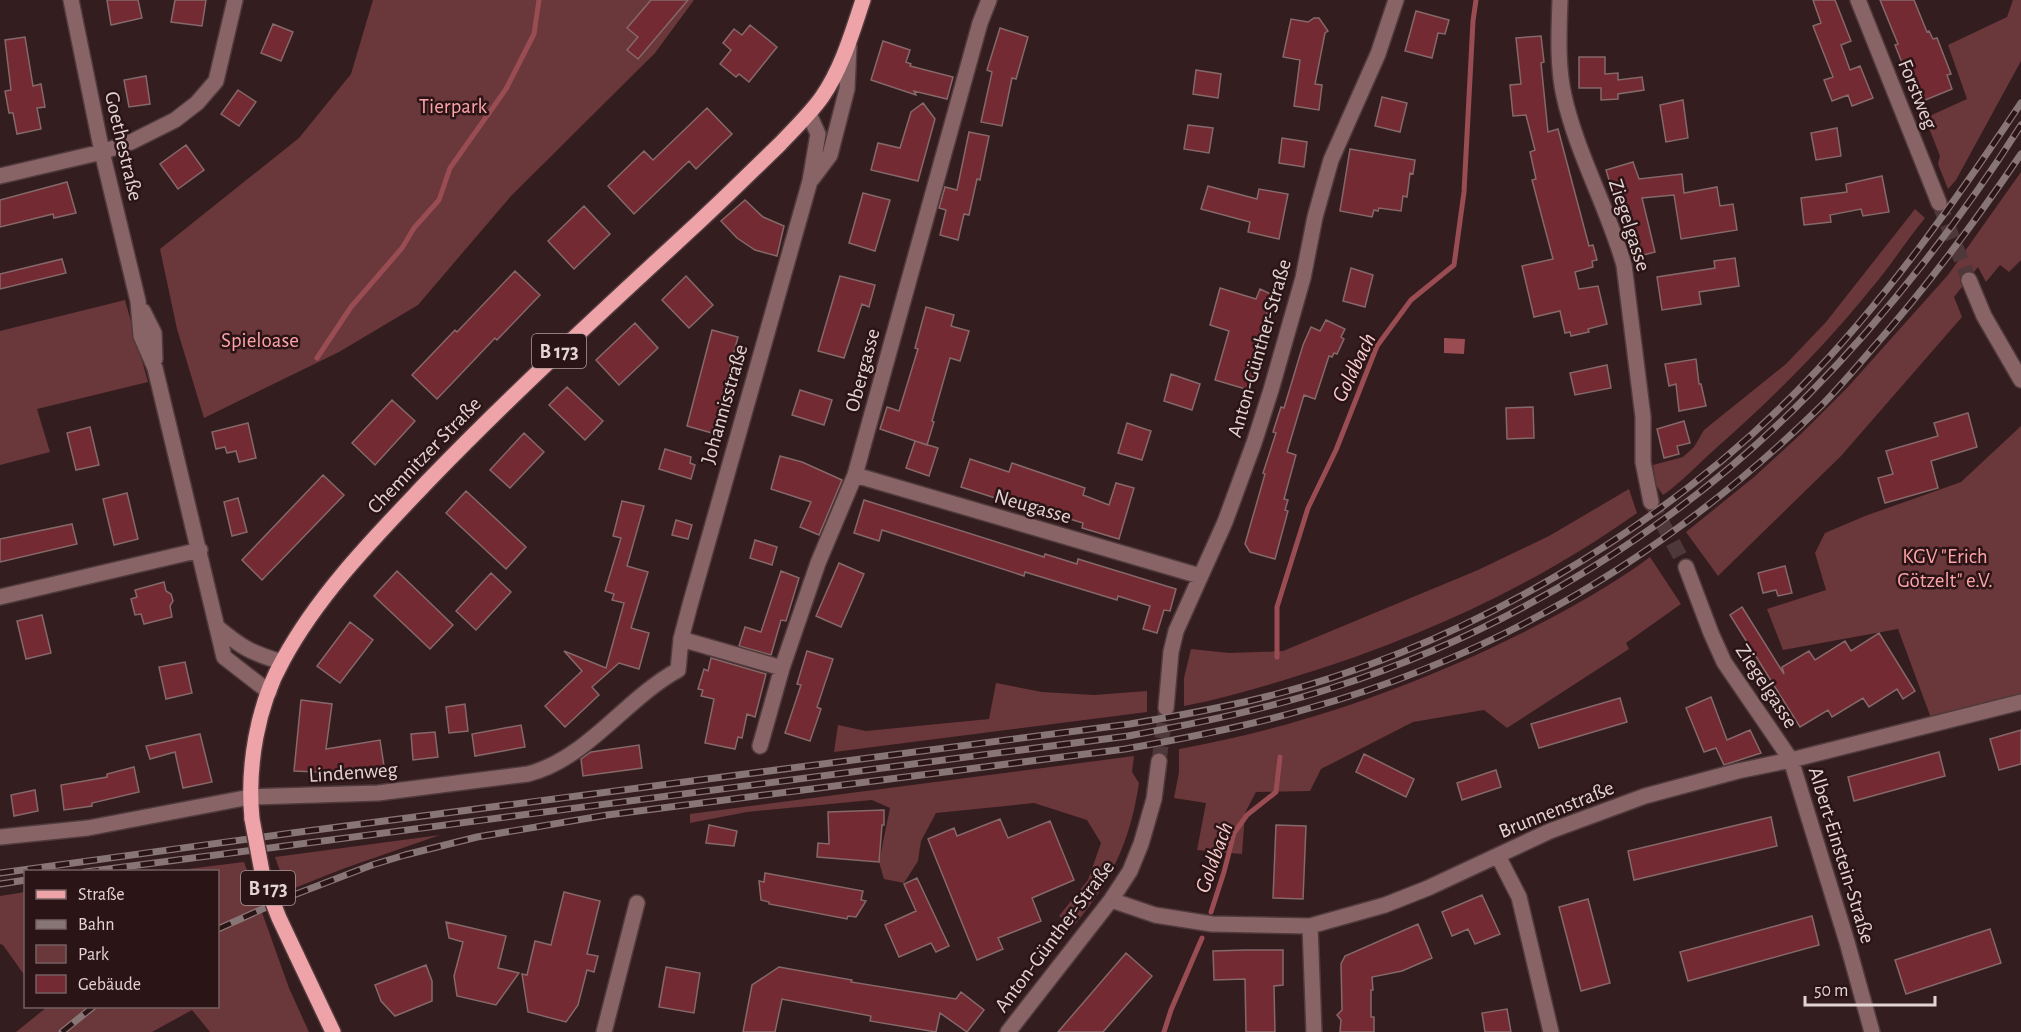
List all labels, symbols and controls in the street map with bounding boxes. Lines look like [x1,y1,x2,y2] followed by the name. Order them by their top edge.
[1894,56,1941,133] street label: Forstweg
[101,89,146,203] street label: Goethestraße
[419,96,488,117] park label: Tierpark
[1605,176,1654,274] street label: Ziegelgasse
[1224,257,1295,440] street label: Anton-Günther-Straße
[841,326,884,414] street label: Obergasse
[221,330,299,351] park label: Spieloase
[1328,330,1380,405] water label: Goldbach
[532,334,586,368] road number: B 173
[697,342,752,466] street label: Johannisstraße
[364,393,485,518] street label: Chemnitzer Straße
[992,485,1074,527] street label: Neugasse
[1897,546,1993,591] park label: KGV "Erich Götzelt" e.V.
[1732,640,1801,732] street label: Ziegelgasse
[308,759,399,786] street label: Lindenweg
[1805,764,1878,946] street label: Albert-Einstein-Straße
[1496,777,1617,842] street label: Brunnenstraße
[1191,819,1237,896] water label: Goldbach
[991,856,1118,1016] street label: Anton-Günther-Straße
[24,870,219,1008] legend
[241,871,295,905] road number: B 173
[78,886,124,904] text: Straße
[78,916,114,934] text: Bahn
[78,946,110,964] text: Park
[1805,969,1936,1007] scale bar
[78,976,141,994] text: Gebäude
[1814,982,1848,1000] text: 50 m

